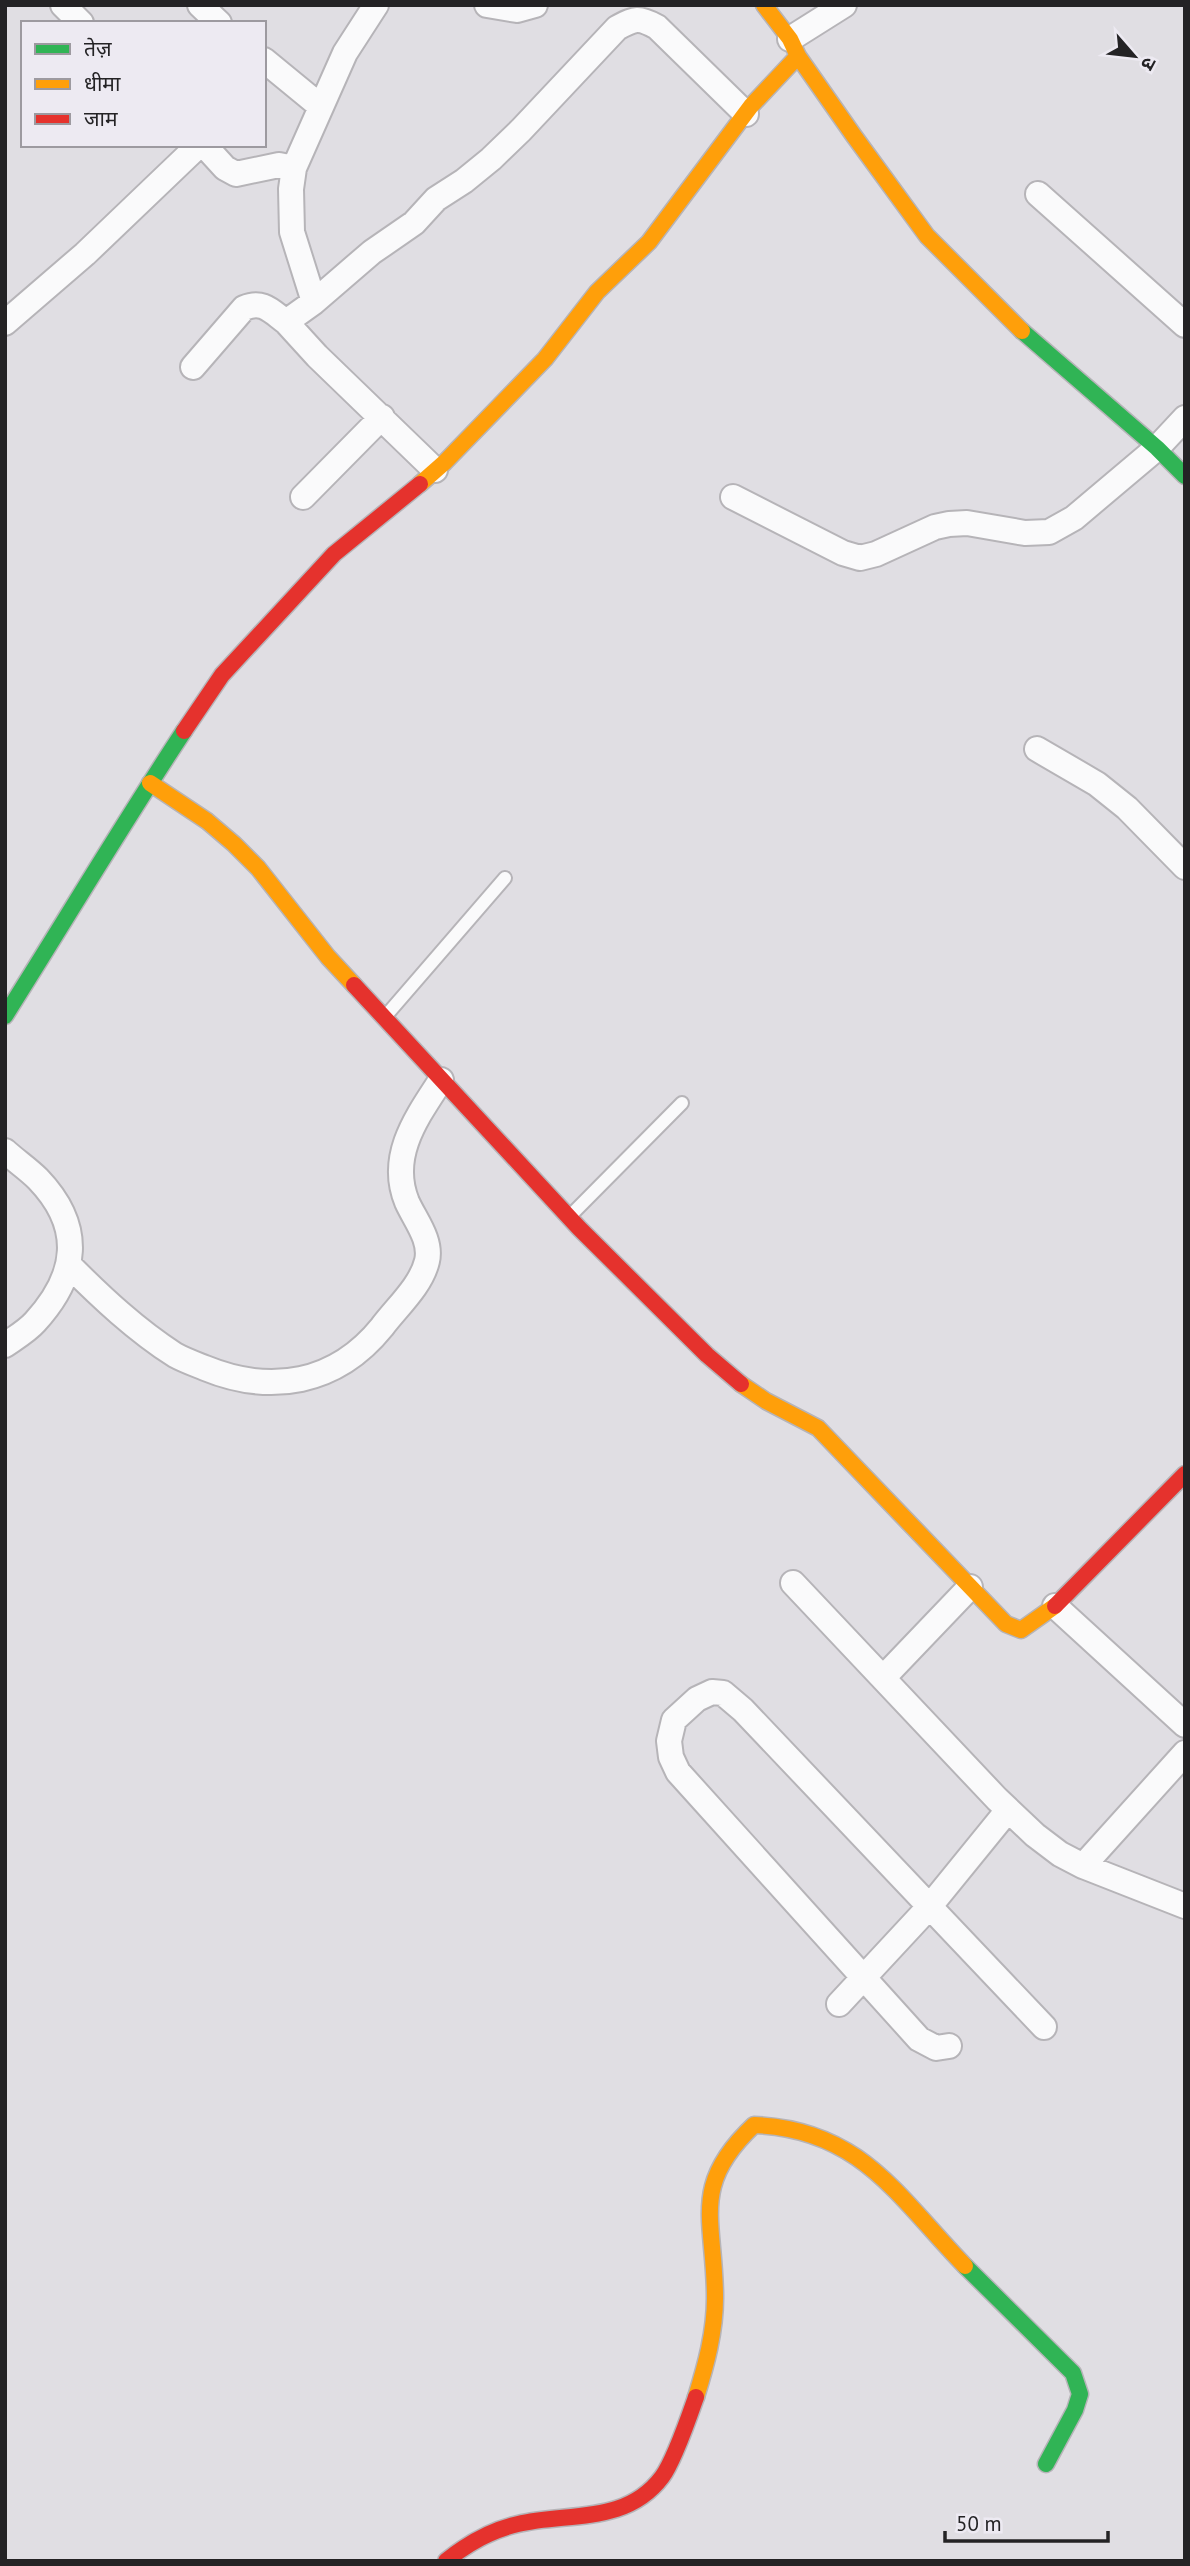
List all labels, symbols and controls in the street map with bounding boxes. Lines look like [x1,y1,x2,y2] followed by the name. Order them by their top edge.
[21,21,266,147] legend
[1099,21,1169,91] north arrow
[84,35,112,62] text: तेज़
[1135,53,1162,75] text: उ
[84,70,121,97] text: धीमा
[84,105,118,132] text: जाम
[945,2500,1108,2544] scale bar
[956,2510,1002,2537] text: 50 m

